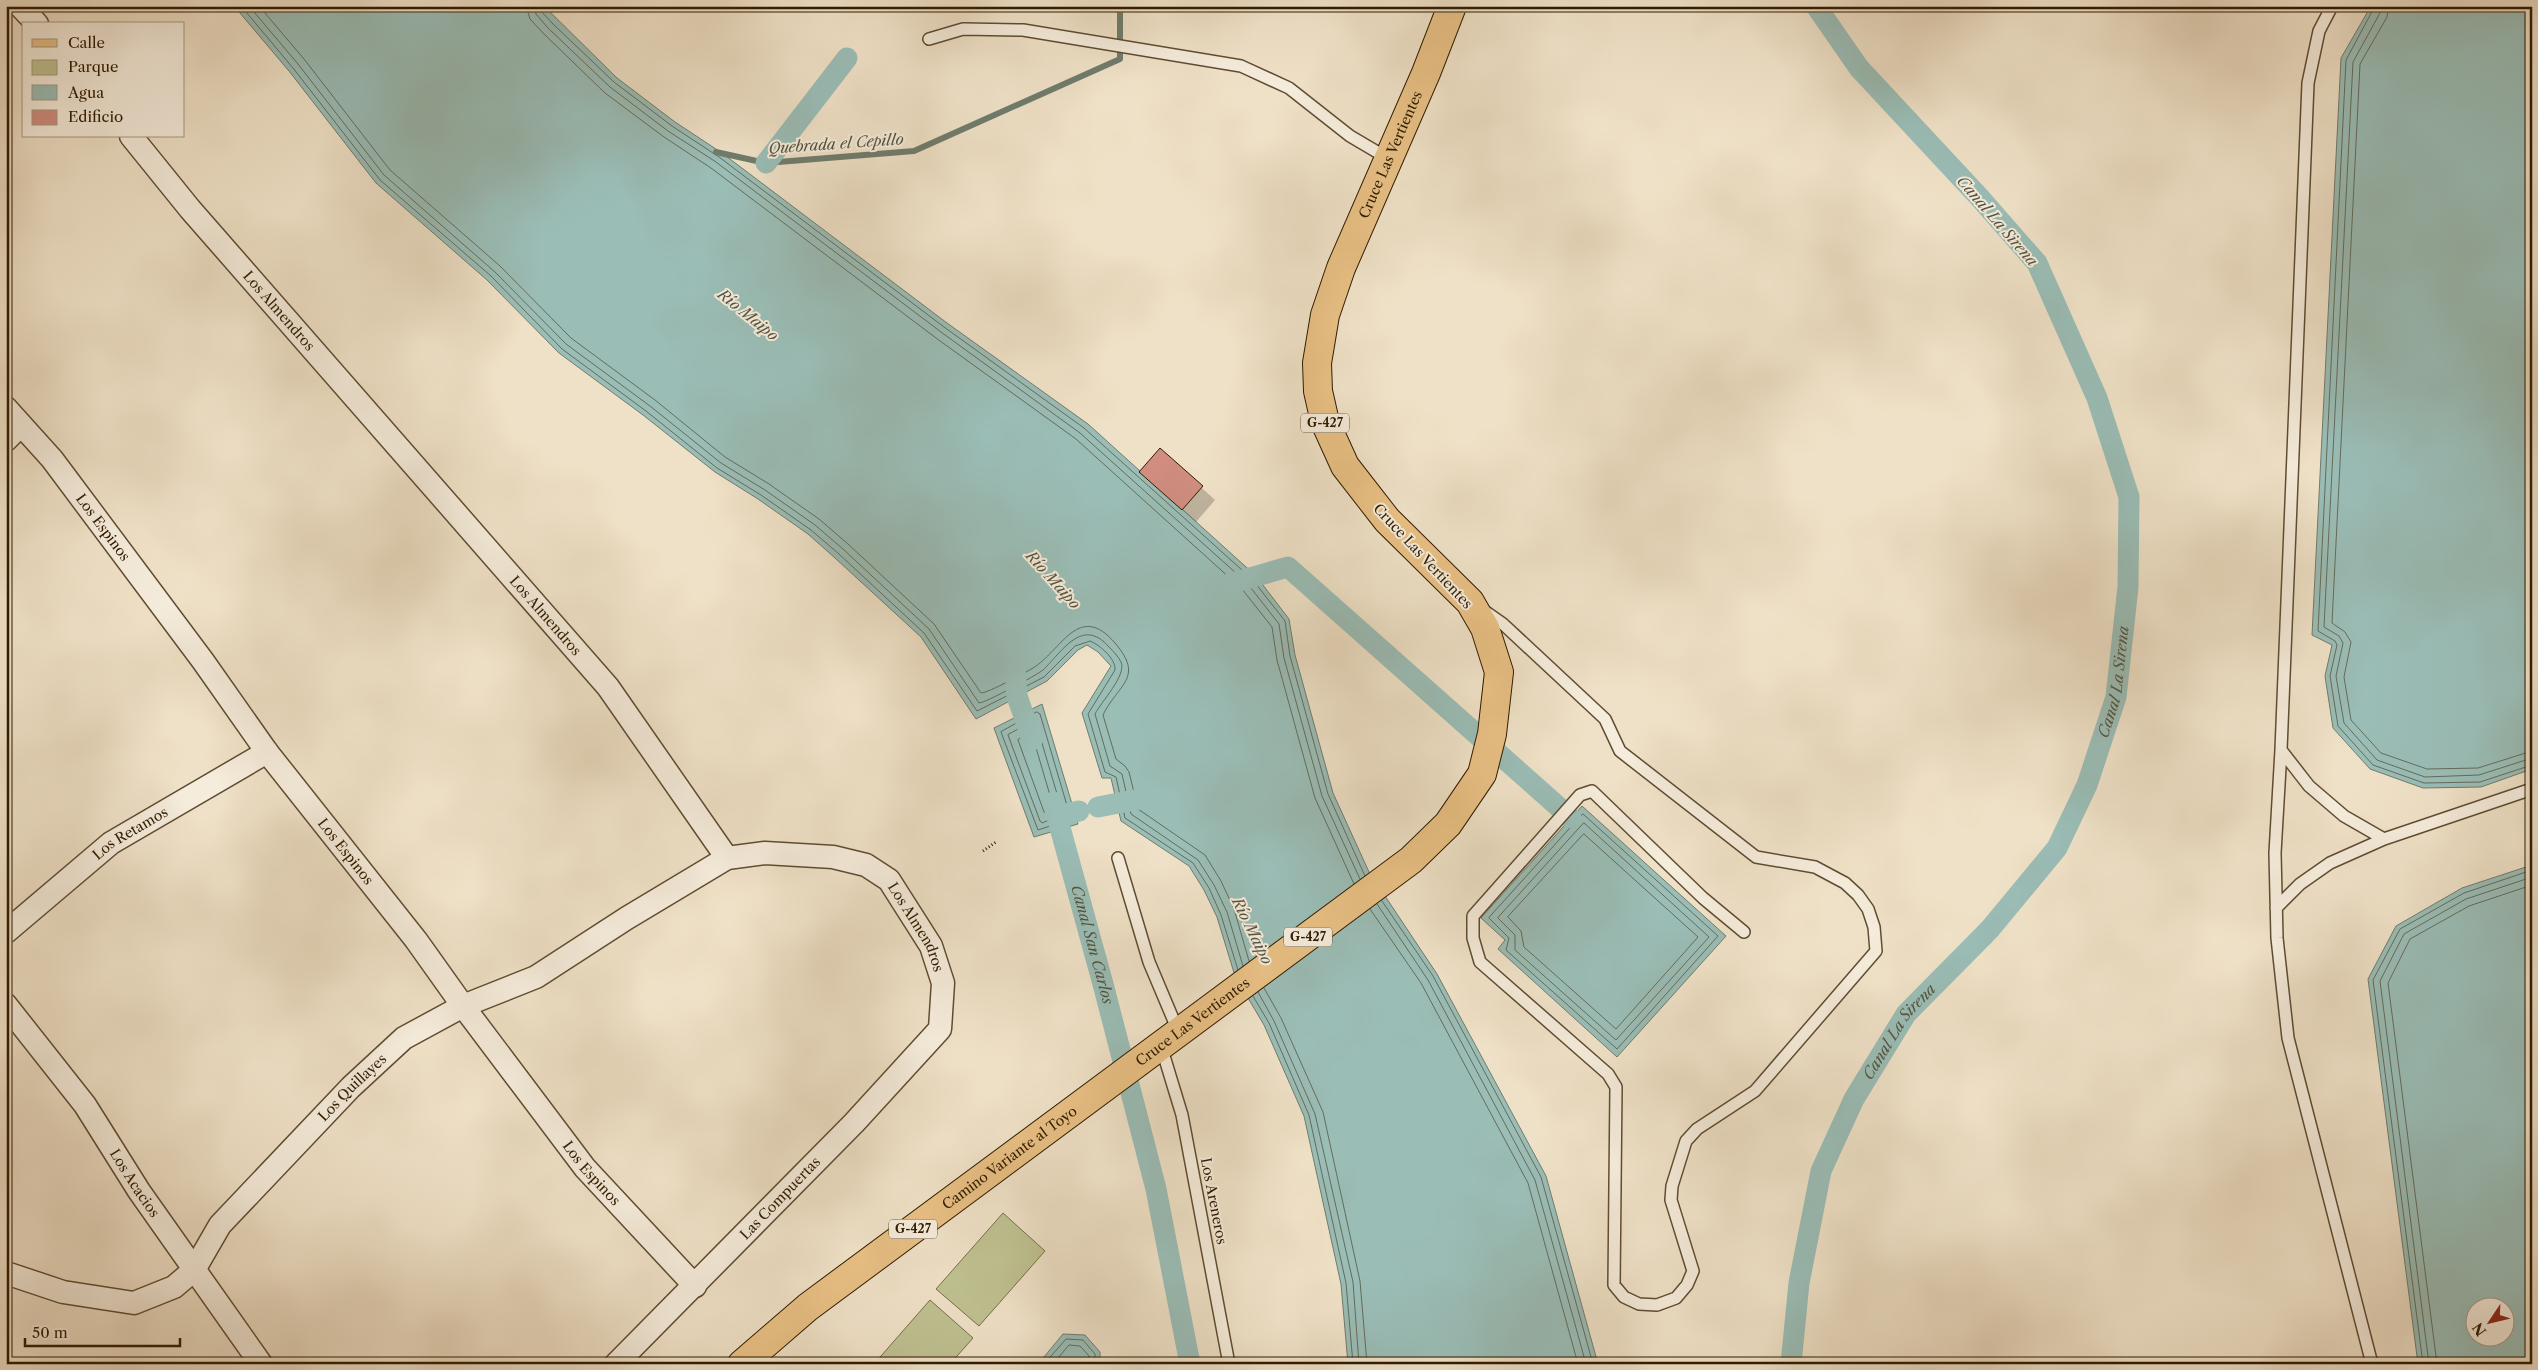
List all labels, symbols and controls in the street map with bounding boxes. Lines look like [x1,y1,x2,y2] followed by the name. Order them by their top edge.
[22,22,185,138] legend
[68,33,105,52] text: Calle
[68,57,118,76] text: Parque
[67,83,104,102] text: Agua
[1355,88,1426,221] street label: Cruce Las Vertientes
[68,107,123,126] text: Edificio
[768,129,904,158] water label: Quebrada el Cepillo
[1953,172,2042,270] water label: Canal La Sirena
[239,267,319,354] street label: Los Almendros
[713,284,782,345] water label: Río Maipo
[1301,413,1349,432] road number: G-427
[72,490,134,565] street label: Los Espinos
[1370,500,1476,612] street label: Cruce Las Vertientes
[1021,546,1085,613] water label: Río Maipo
[506,572,585,659] street label: Los Almendros
[2093,625,2133,740] water label: Canal La Sirena
[89,803,171,864] street label: Los Retamos
[314,815,378,888] street label: Los Espinos
[884,879,948,974] street label: Los Almendros
[1067,883,1118,1007] water label: Canal San Carlos
[1228,893,1277,967] water label: Río Maipo
[1284,928,1332,946] road number: G-427
[1132,974,1253,1070] street label: Cruce Las Vertientes
[1858,980,1940,1083] water label: Canal La Sirena
[314,1050,390,1125] street label: Los Quillayes
[938,1102,1080,1214] street label: Camino Variante al Toyo
[559,1137,624,1209] street label: Los Espinos
[106,1145,164,1221] street label: Los Acacios
[736,1153,824,1243] street label: Las Compuertas
[1197,1156,1231,1246] street label: Los Areneros
[889,1220,937,1238] road number: G-427
[2466,1298,2516,1348] north arrow
[25,1315,180,1347] scale bar
[2468,1319,2490,1340] text: N
[32,1323,68,1342] text: 50 m

